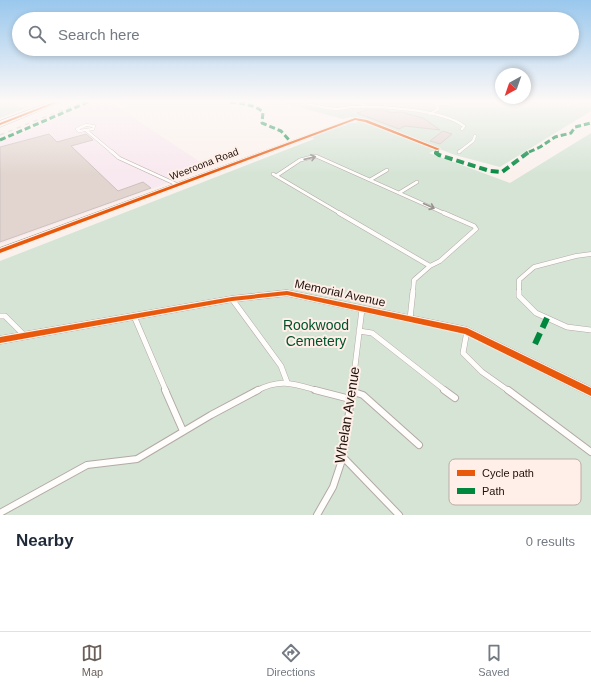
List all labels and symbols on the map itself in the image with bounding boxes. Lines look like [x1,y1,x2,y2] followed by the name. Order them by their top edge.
[495,68,531,104] north arrow
[168,146,240,182] street label: Weeroona Road
[303,154,316,161] one-way arrow
[423,203,435,210] one-way arrow
[293,277,387,310] street label: Memorial Avenue
[283,317,349,349] park label: Rookwood Cemetery
[331,365,363,465] street label: Whelan Avenue
[449,459,581,505] legend
[482,467,534,479] text: Cycle path
[482,485,505,497] text: Path

